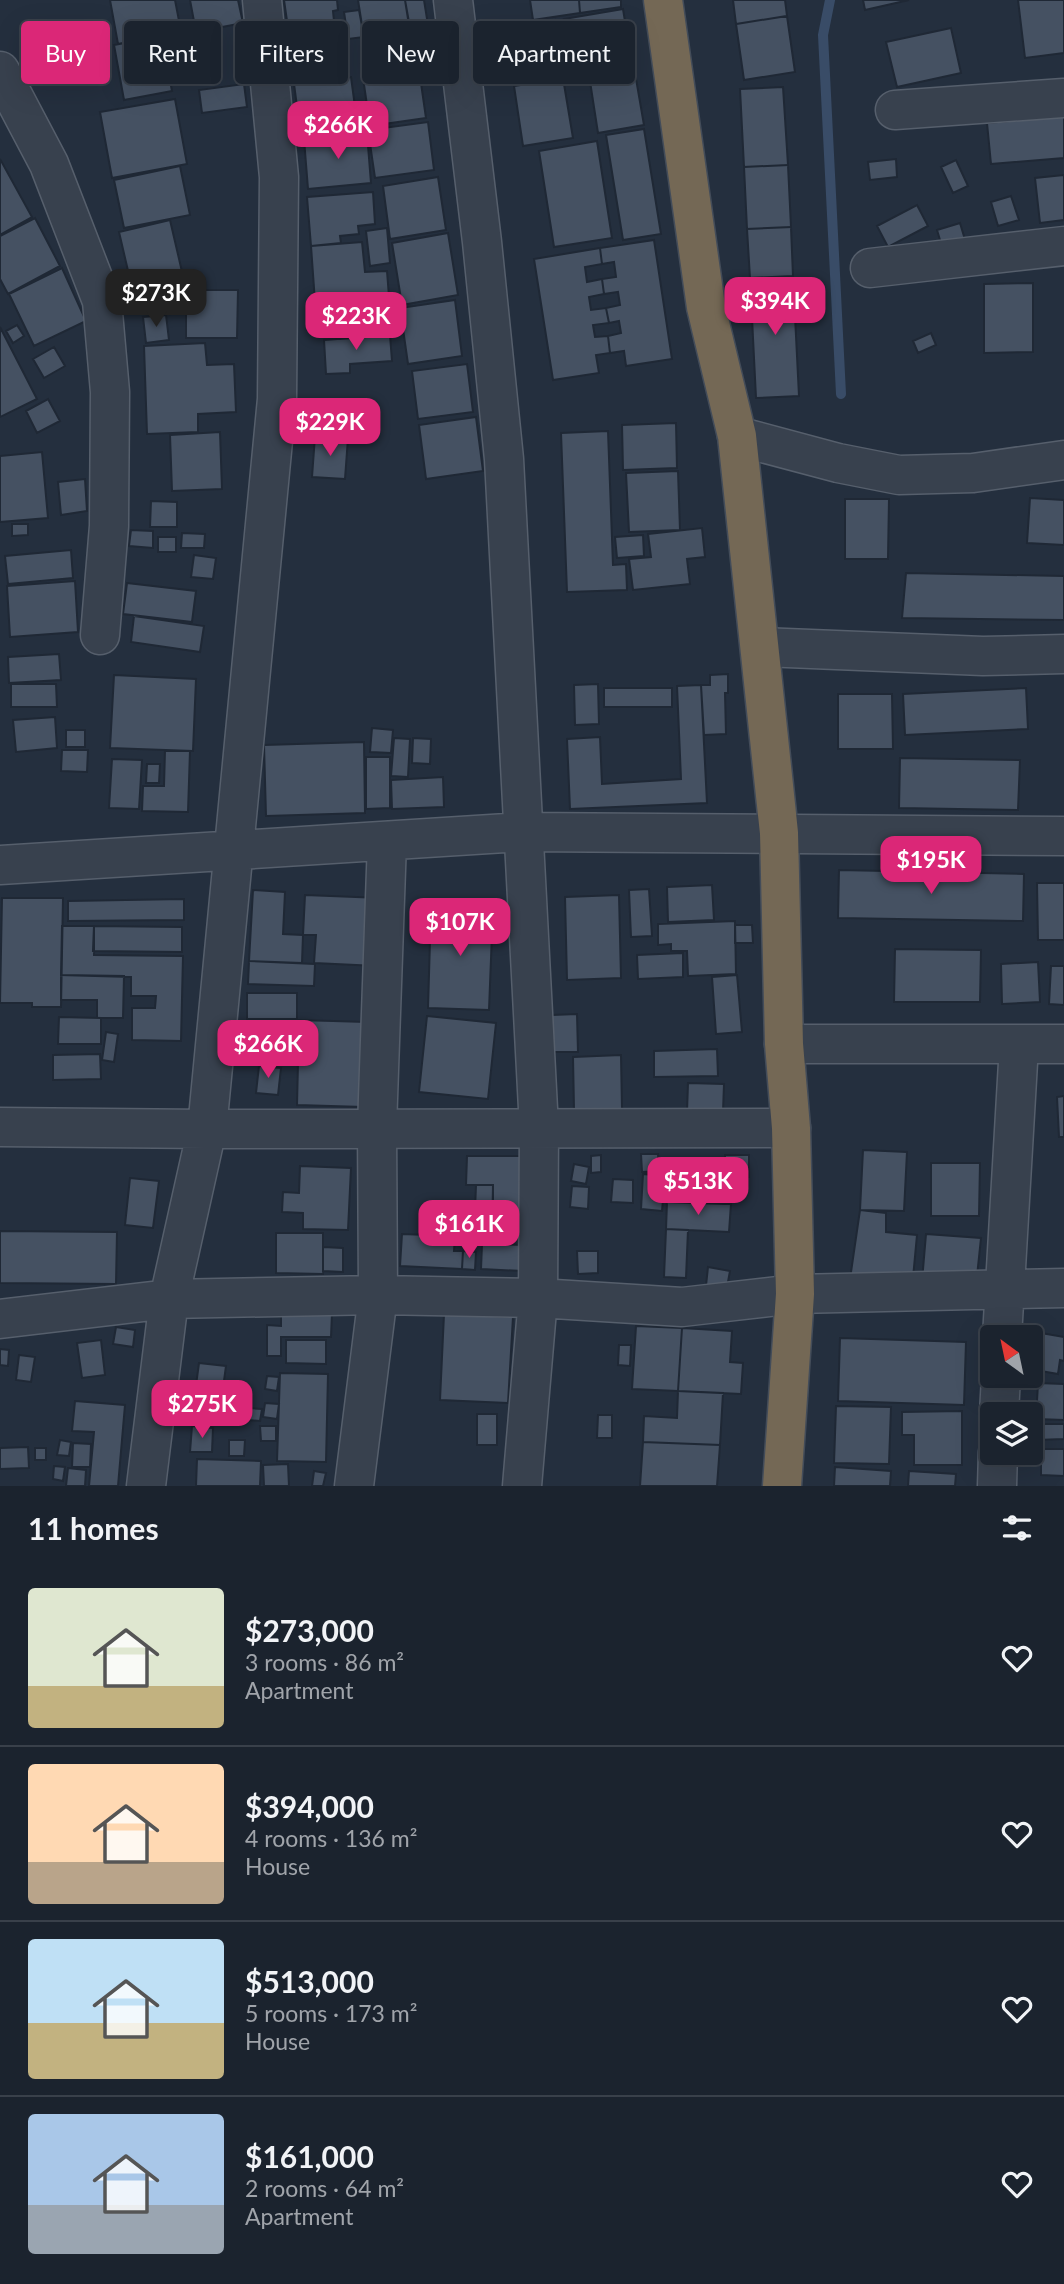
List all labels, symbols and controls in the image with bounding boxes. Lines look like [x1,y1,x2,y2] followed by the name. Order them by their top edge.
[21,21,110,84] chip: Buy
[124,21,221,84] chip: Rent
[235,21,348,84] chip: Filters
[362,21,459,84] chip: New
[473,21,635,84] chip: Apartment
[289,102,387,161] pin: $266K
[303,110,373,138] text: $266K
[107,270,205,329] pin: $273K
[121,278,191,306] text: $273K
[726,278,824,337] pin: $394K
[740,286,810,314] text: $394K
[307,292,405,352] pin: $223K
[321,301,391,329] text: $223K
[281,398,379,458] pin: $229K
[295,407,365,435] text: $229K
[882,836,980,896] pin: $195K
[896,845,966,873] text: $195K
[411,898,509,958] pin: $107K
[425,907,495,935] text: $107K
[219,1020,317,1080] pin: $266K
[233,1029,303,1057] text: $266K
[649,1158,747,1217] pin: $513K
[663,1166,733,1194] text: $513K
[420,1200,518,1260] pin: $161K
[434,1209,504,1237] text: $161K
[980,1325,1043,1388] north arrow
[980,1325,1043,1465] map controls
[153,1380,251,1440] pin: $275K
[167,1389,237,1417] text: $275K
[980,1402,1043,1465] button: layers
[998,1509,1036,1547] icon: filters
[28,1510,159,1546] text: 11 homes
[245,1612,374,1648] text: $273,000
[84,1616,168,1700] icon: home
[998,1639,1036,1677] icon: heart
[245,1648,404,1676] text: 3 rooms · 86 m²
[245,1676,353,1704] text: Apartment
[245,1788,374,1824] text: $394,000
[84,1792,168,1876] icon: home
[998,1815,1036,1853] icon: heart
[245,1824,417,1852] text: 4 rooms · 136 m²
[245,1852,310,1880] text: House
[245,1963,374,1999] text: $513,000
[84,1967,168,2051] icon: home
[998,1990,1036,2028] icon: heart
[245,1999,417,2027] text: 5 rooms · 173 m²
[245,2027,310,2055] text: House
[245,2138,374,2174] text: $161,000
[84,2142,168,2226] icon: home
[998,2165,1036,2203] icon: heart
[245,2174,404,2202] text: 2 rooms · 64 m²
[245,2202,353,2230] text: Apartment

